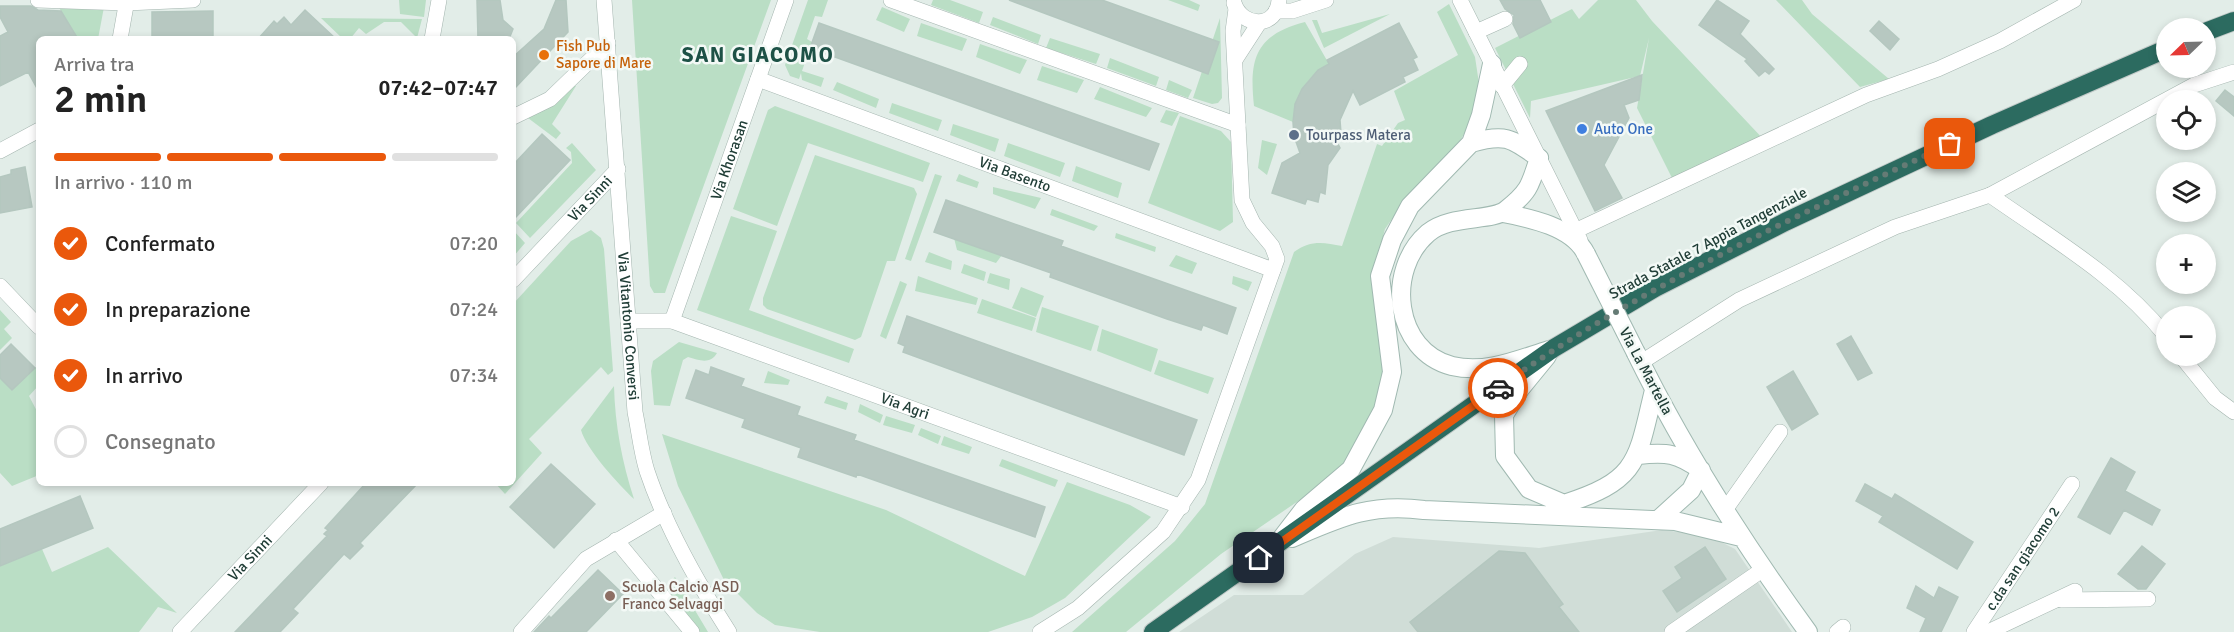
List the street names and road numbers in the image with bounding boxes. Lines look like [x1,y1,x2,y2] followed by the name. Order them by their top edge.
[707,117,752,202] street label: Via Khorasan
[976,153,1054,196] street label: Via Basento
[564,172,616,225] street label: Via Sinni
[1606,183,1810,303] street label: Strada Statale 7 Appia Tangenziale
[614,251,643,401] street label: Via Vitantonio Conversi
[1615,324,1677,418] street label: Via La Martella
[878,389,932,423] street label: Via Agri
[1982,503,2064,614] street label: c.da san giacomo 2
[224,531,276,585] street label: Via Sinni

